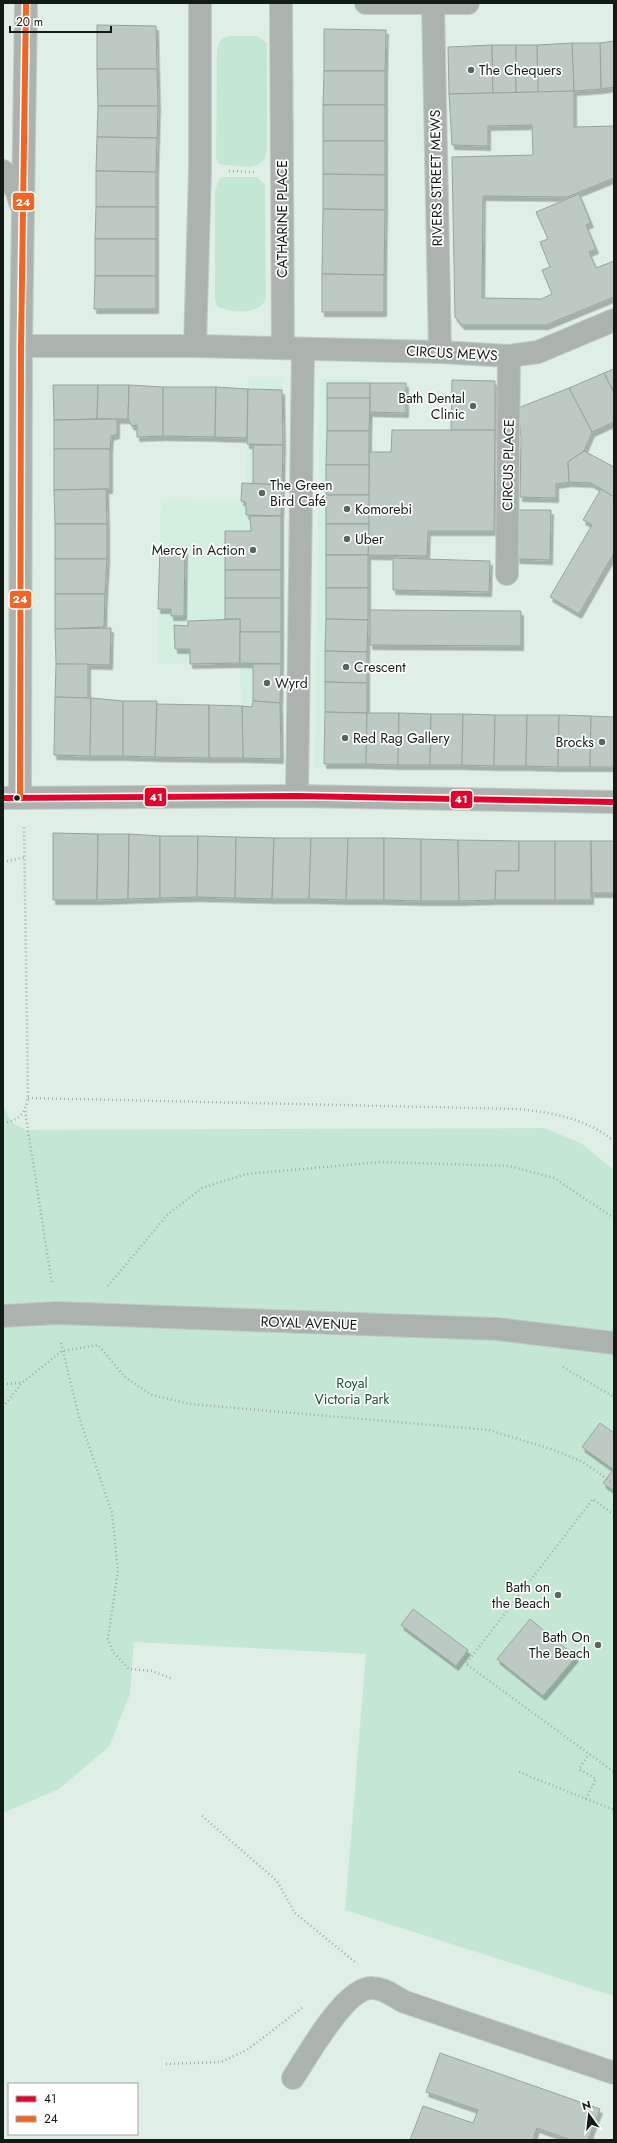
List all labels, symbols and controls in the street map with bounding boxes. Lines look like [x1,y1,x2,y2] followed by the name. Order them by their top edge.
[10,8,111,34] scale bar
[16,13,43,31] text: 20 m
[479,60,562,80] place label: The Chequers
[466,65,476,75] marker: The Chequers
[425,109,447,246] street label: RIVERS STREET MEWS
[272,160,292,278] street label: CATHARINE PLACE
[12,192,35,211] line badge: 24
[16,194,31,210] text: 24
[406,341,499,365] street label: CIRCUS MEWS
[398,388,465,424] place label: Bath Dental Clinic
[468,401,478,411] marker: Bath Dental Clinic
[497,419,519,511] street label: CIRCUS PLACE
[270,475,332,511] place label: The Green Bird Café
[257,488,267,498] marker: The Green Bird Café
[355,499,412,519] place label: Komorebi
[342,504,352,514] marker: Komorebi
[355,529,384,549] place label: Uber
[342,534,352,544] marker: Uber
[152,540,245,560] place label: Mercy in Action
[248,545,258,555] marker: Mercy in Action
[9,590,32,609] line badge: 24
[13,591,28,607] text: 24
[354,657,406,677] place label: Crescent
[341,662,351,672] marker: Crescent
[275,673,308,693] place label: Wyrd
[262,678,272,688] marker: Wyrd
[353,728,450,748] place label: Red Rag Gallery
[555,732,594,752] place label: Brocks
[340,733,350,743] marker: Red Rag Gallery
[597,737,607,747] marker: Brocks
[144,787,167,807] line badge: 41
[149,789,163,805] text: 41
[450,790,473,809] line badge: 41
[454,791,468,807] text: 41
[12,793,22,803] unlabelled marker
[260,1311,358,1335] street label: ROYAL AVENUE
[315,1373,390,1409] park label: Royal Victoria Park
[492,1577,550,1613] place label: Bath on the Beach
[553,1590,563,1600] marker: Bath on the Beach
[529,1627,590,1663] place label: Bath On The Beach
[593,1640,603,1650] marker: Bath On The Beach
[8,2083,138,2135] legend
[44,2090,56,2108] text: 41
[569,2095,609,2135] north arrow
[580,2096,593,2114] text: N
[44,2110,58,2128] text: 24

